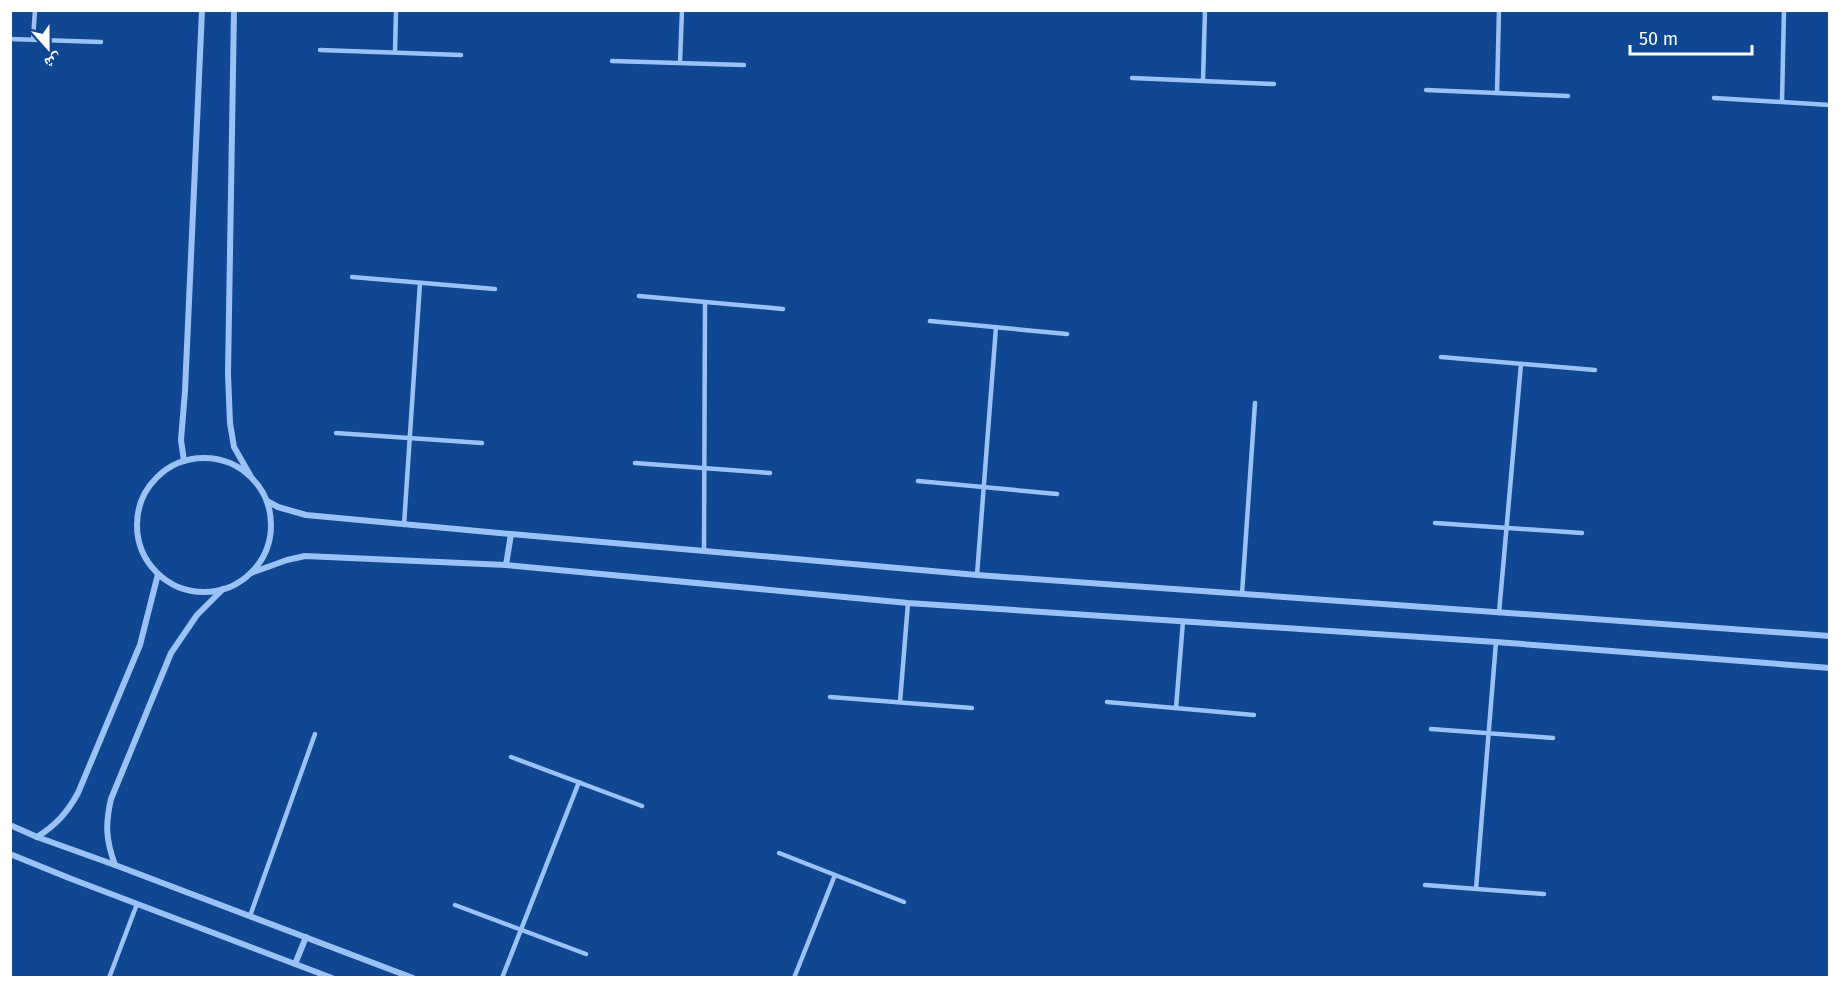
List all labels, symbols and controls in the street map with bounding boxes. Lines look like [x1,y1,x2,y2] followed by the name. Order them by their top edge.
[18,18,78,78] north arrow
[1630,18,1752,56] scale bar
[1639,28,1678,50] text: 50 m
[42,50,65,73] text: ش

